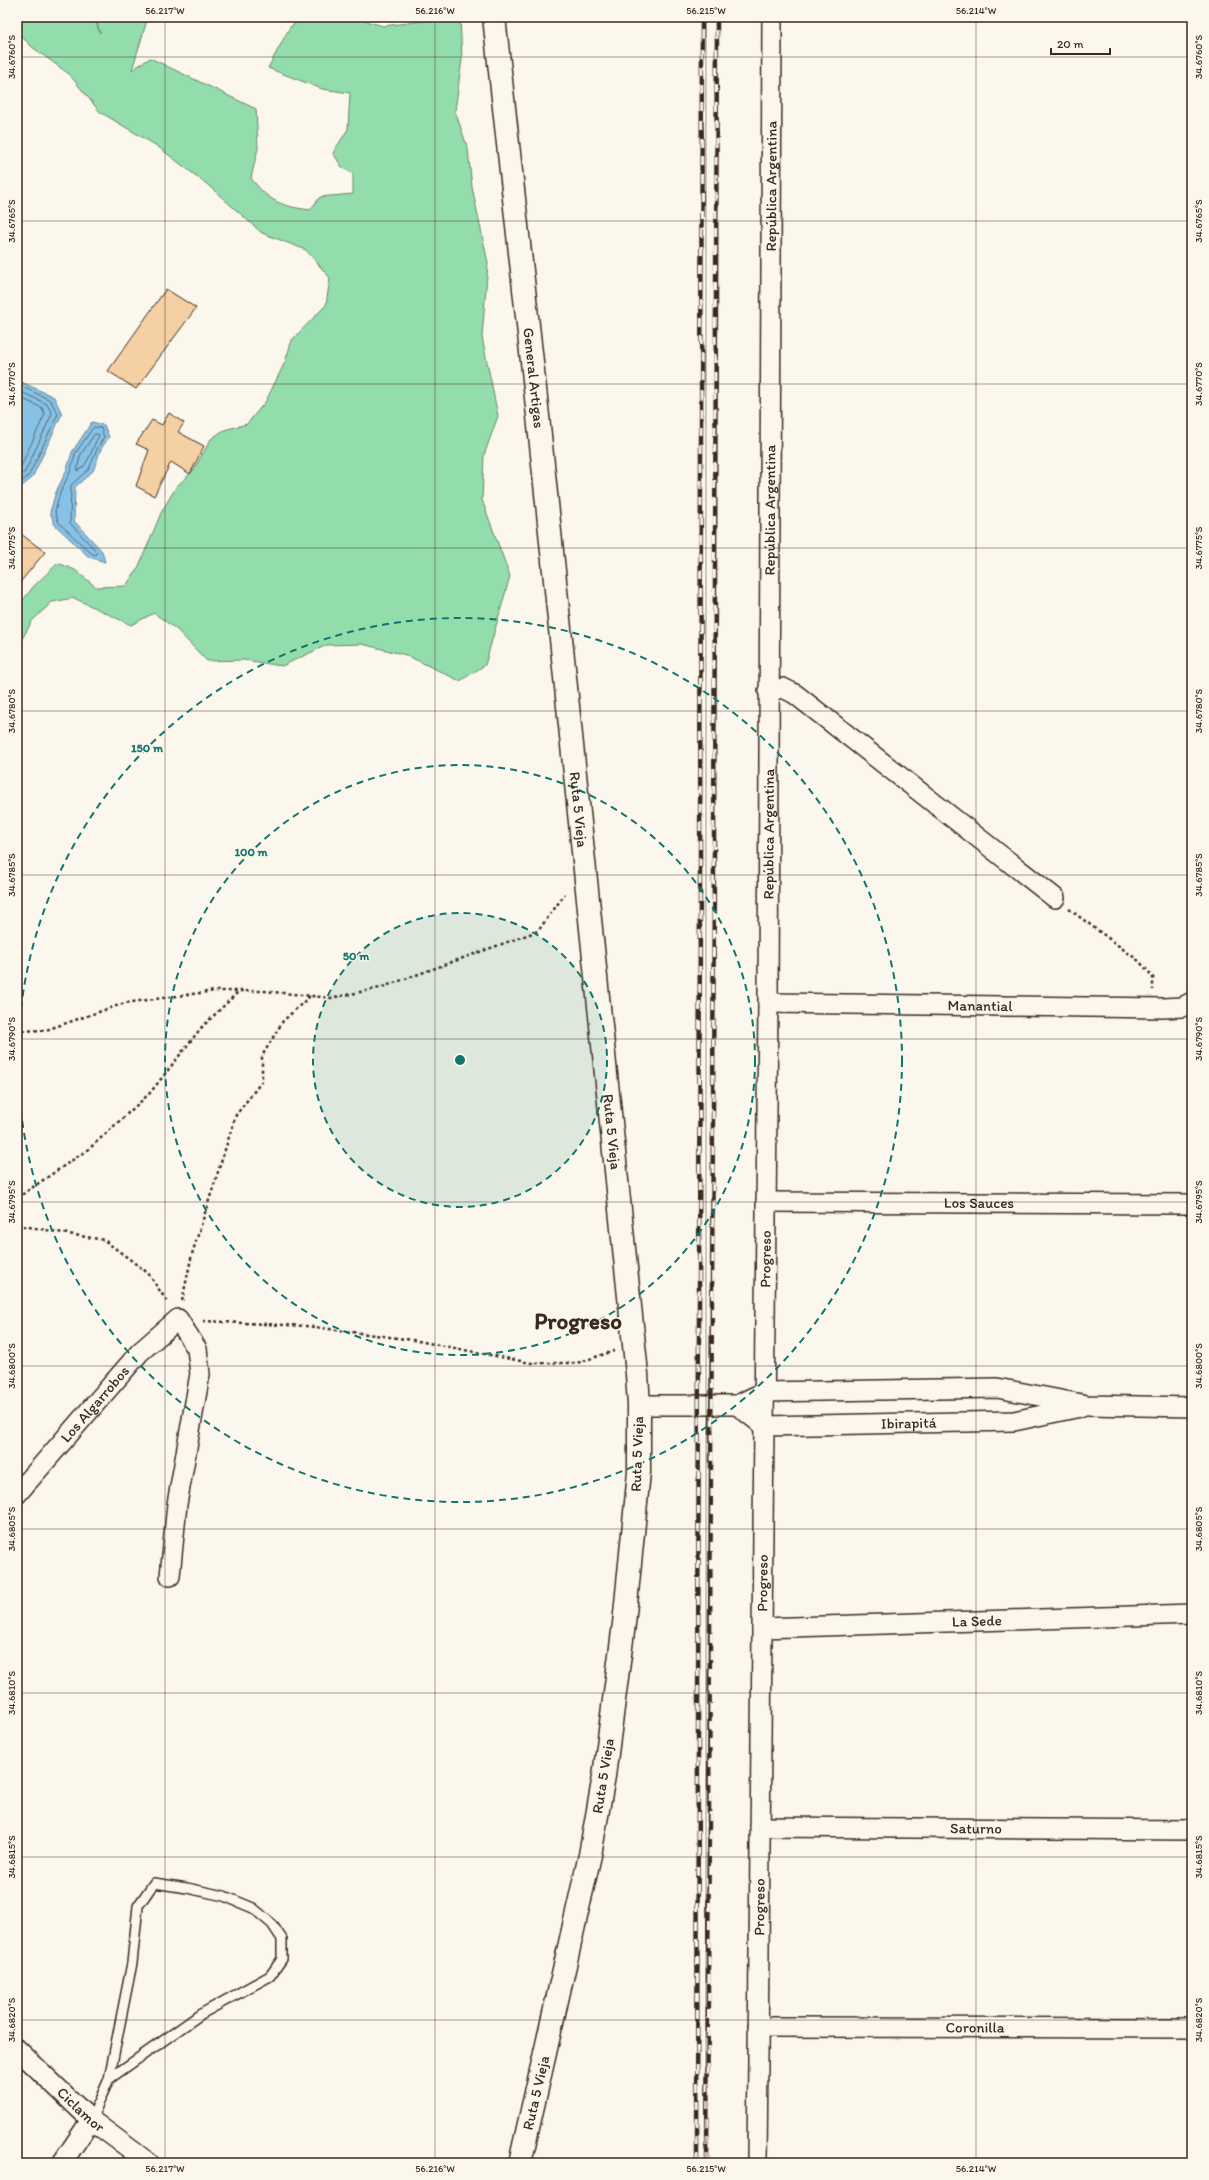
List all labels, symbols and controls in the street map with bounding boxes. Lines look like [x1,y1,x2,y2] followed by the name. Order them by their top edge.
[145,4,185,17] text: 56.217°W
[415,4,455,17] text: 56.216°W
[686,4,726,17] text: 56.215°W
[956,4,997,17] text: 56.214°W
[1051,30,1110,56] scale bar
[5,35,18,79] text: 34.6760°S
[1192,35,1205,79] text: 34.6760°S
[1057,37,1084,51] text: 20 m
[762,120,781,252] street label: República Argentina
[5,199,18,243] text: 34.6765°S
[1192,199,1205,243] text: 34.6765°S
[519,327,548,429] street label: General Artigas
[5,362,18,406] text: 34.6770°S
[1192,362,1205,406] text: 34.6770°S
[761,444,779,576] street label: República Argentina
[5,526,18,569] text: 34.6775°S
[1192,526,1205,569] text: 34.6775°S
[5,688,18,733] text: 34.6780°S
[1192,688,1205,733] text: 34.6780°S
[131,741,164,755] text: 150 m
[759,768,778,900] street label: República Argentina
[566,771,592,849] street label: Ruta 5 Vieja
[234,845,268,859] text: 100 m
[5,853,18,897] text: 34.6785°S
[1192,853,1205,897] text: 34.6785°S
[343,949,370,963] text: 50 m
[947,996,1013,1015] street label: Manantial
[5,1017,18,1061] text: 34.6790°S
[1192,1017,1205,1061] text: 34.6790°S
[453,1053,467,1067] centre of rings
[599,1093,625,1171] street label: Ruta 5 Vieja
[5,1180,18,1224] text: 34.6795°S
[1192,1180,1205,1224] text: 34.6795°S
[944,1194,1014,1212] street label: Los Sauces
[756,1230,775,1288] street label: Progreso
[534,1307,622,1335] district label: Progreso
[5,1343,18,1389] text: 34.6800°S
[1192,1343,1205,1389] text: 34.6800°S
[57,1362,133,1446] street label: Los Algarrobos
[881,1414,937,1433] street label: Ibirapitá
[627,1415,647,1492] street label: Ruta 5 Vieja
[5,1506,18,1551] text: 34.6805°S
[1192,1506,1205,1551] text: 34.6805°S
[753,1554,772,1612] street label: Progreso
[952,1611,1002,1631] street label: La Sede
[5,1671,18,1715] text: 34.6810°S
[1192,1671,1205,1715] text: 34.6810°S
[588,1737,618,1815] street label: Ruta 5 Vieja
[950,1819,1002,1838] street label: Saturno
[5,1835,18,1879] text: 34.6815°S
[1192,1835,1205,1879] text: 34.6815°S
[750,1878,769,1936] street label: Progreso
[5,1997,18,2042] text: 34.6820°S
[1192,1997,1205,2042] text: 34.6820°S
[945,2018,1005,2037] street label: Coronilla
[519,2053,553,2132] street label: Ruta 5 Vieja
[53,2083,108,2136] street label: Ciclamor
[145,2162,185,2175] text: 56.217°W
[415,2162,455,2175] text: 56.216°W
[686,2162,726,2175] text: 56.215°W
[956,2162,997,2175] text: 56.214°W

